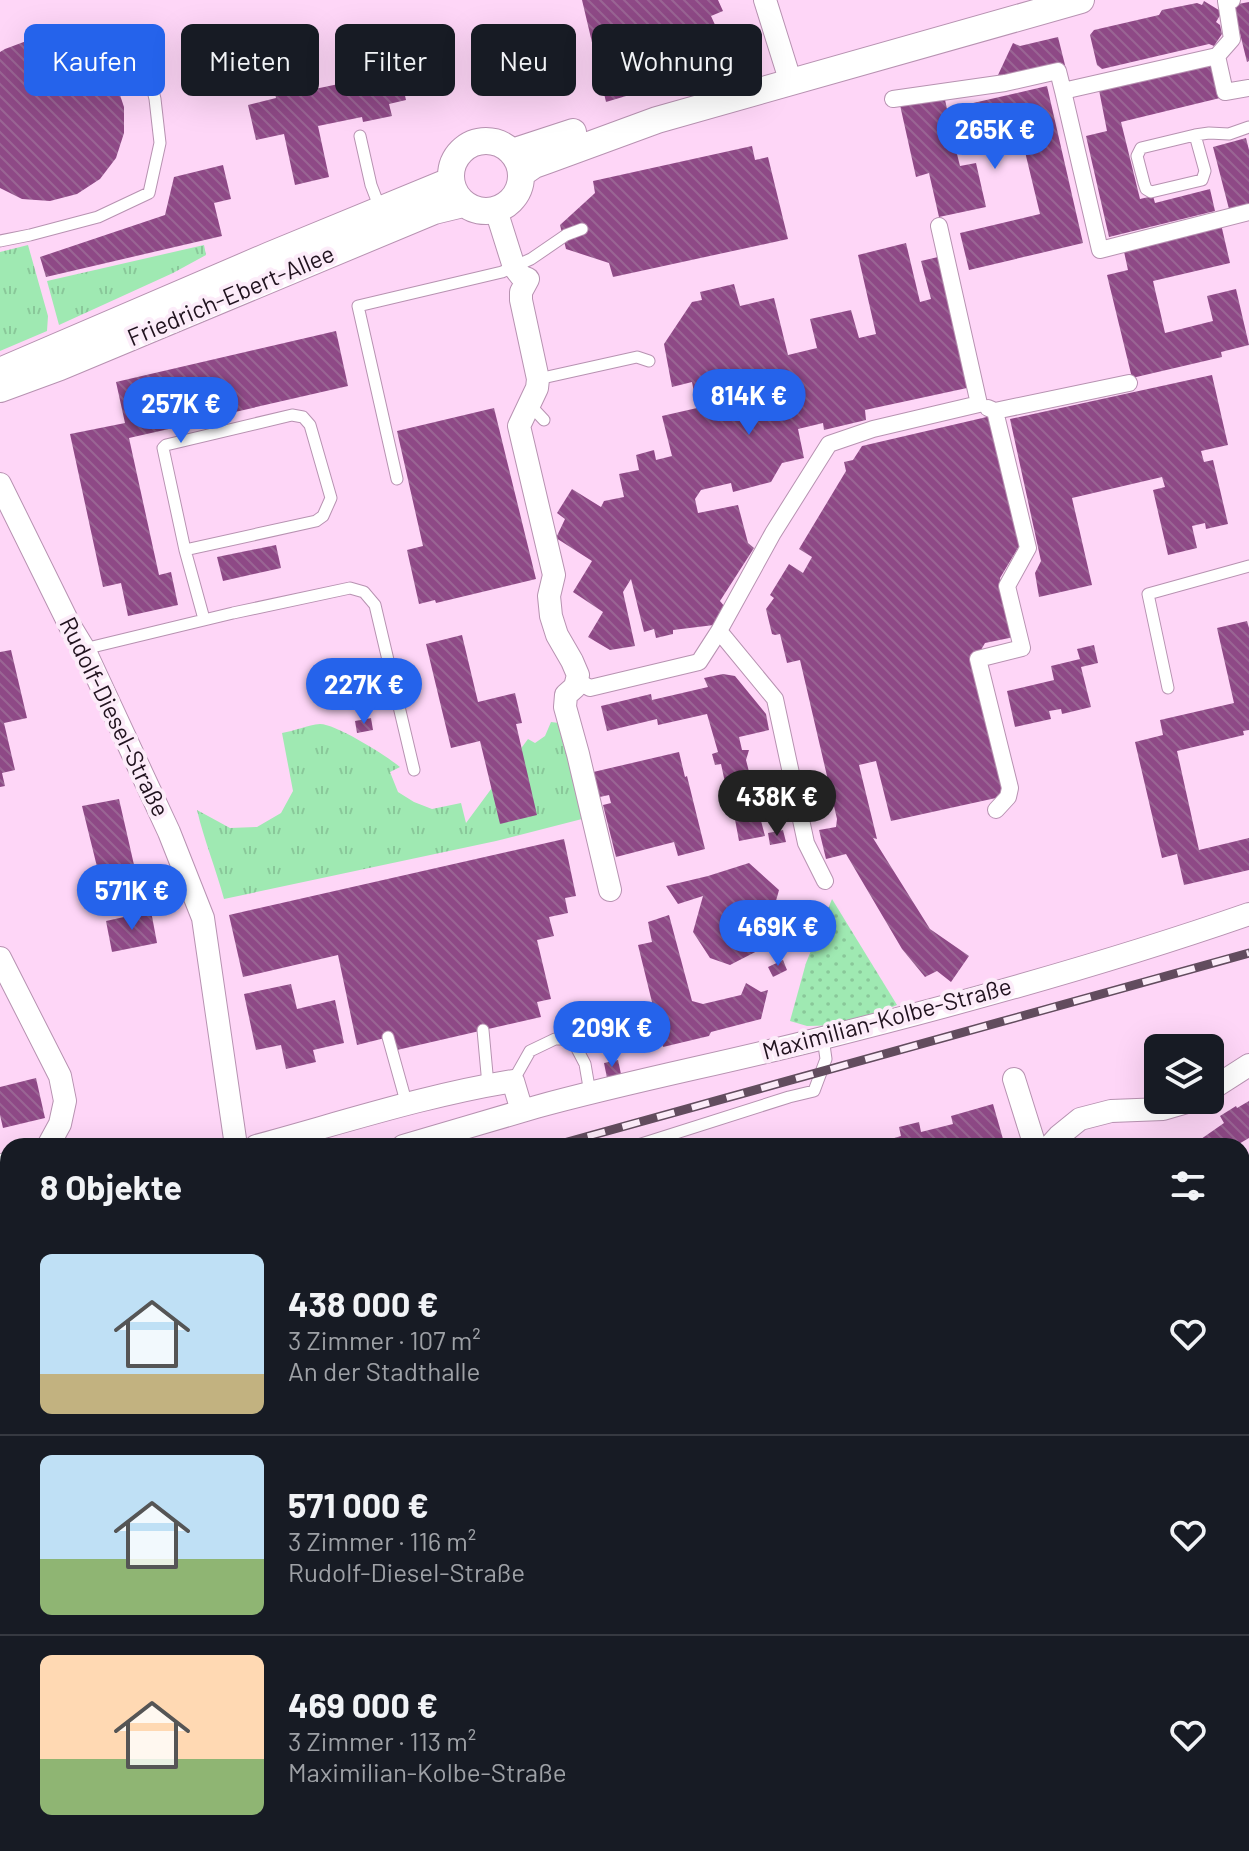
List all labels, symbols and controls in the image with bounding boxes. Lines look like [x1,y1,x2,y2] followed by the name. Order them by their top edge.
[24,24,165,96] chip: Kaufen
[181,24,319,96] chip: Mieten
[335,24,455,96] chip: Filter
[471,24,576,96] chip: Neu
[592,24,762,96] chip: Wohnung
[930,103,1060,171] pin: 265K €
[955,113,1035,144] text: 265K €
[123,238,338,351] street label: Friedrich-Ebert-Allee
[684,369,814,437] pin: 814K €
[116,377,246,445] pin: 257K €
[711,379,787,410] text: 814K €
[141,387,221,418] text: 257K €
[54,612,176,821] street label: Rudolf-Diesel-Straße
[299,658,429,726] pin: 227K €
[324,668,404,699] text: 227K €
[712,770,842,838] pin: 438K €
[736,780,818,811] text: 438K €
[67,864,197,932] pin: 571K €
[95,874,169,905] text: 571K €
[713,900,843,968] pin: 469K €
[737,910,819,941] text: 469K €
[759,970,1015,1065] street label: Maximilian-Kolbe-Straße
[547,1001,677,1069] pin: 209K €
[571,1011,653,1042] text: 209K €
[1144,1034,1224,1114] map controls
[1144,1034,1224,1114] button: layers
[1166,1164,1210,1208] icon: filters
[40,1166,182,1207] text: 8 Objekte
[288,1283,439,1324] text: 438 000 €
[104,1286,200,1382] icon: home
[1166,1312,1210,1356] icon: heart
[288,1324,481,1355] text: 3 Zimmer · 107 m²
[288,1355,480,1386] text: An der Stadthalle
[288,1484,429,1525] text: 571 000 €
[104,1487,200,1583] icon: home
[1166,1513,1210,1557] icon: heart
[288,1525,476,1556] text: 3 Zimmer · 116 m²
[288,1556,525,1587] text: Rudolf-Diesel-Straße
[288,1684,438,1725] text: 469 000 €
[104,1687,200,1783] icon: home
[1166,1713,1210,1757] icon: heart
[288,1725,476,1756] text: 3 Zimmer · 113 m²
[288,1756,567,1787] text: Maximilian-Kolbe-Straße

